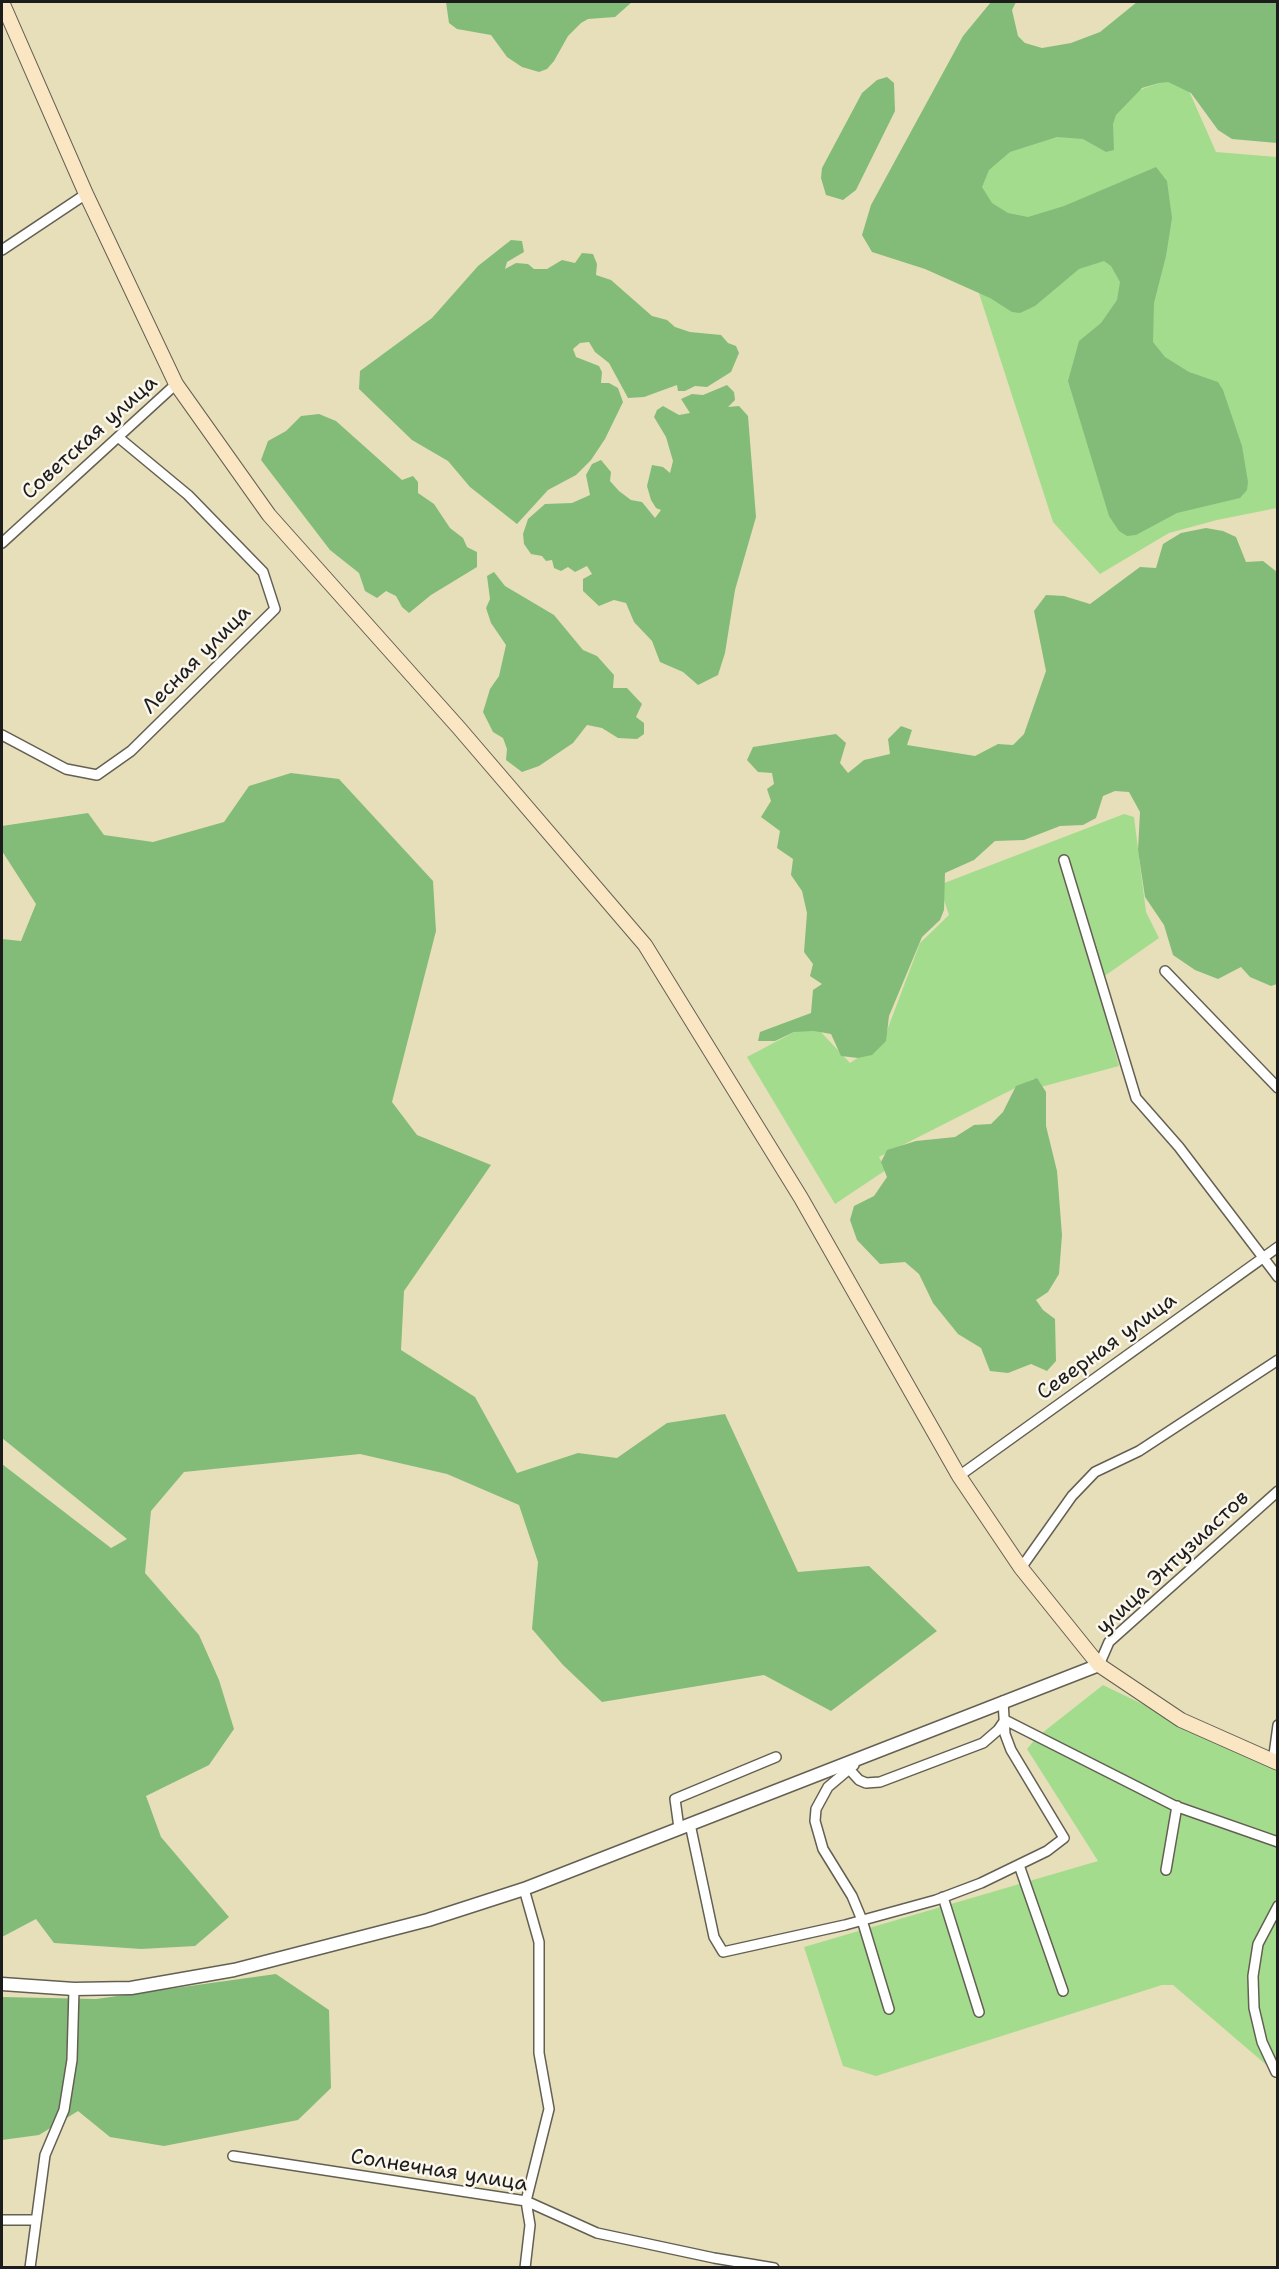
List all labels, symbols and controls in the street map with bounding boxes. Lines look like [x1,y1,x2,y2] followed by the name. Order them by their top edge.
[17,371,163,505] street label: Советская улица
[138,601,256,719] street label: Лесная улица
[1032,1288,1182,1406] street label: Северная улица
[1091,1486,1255,1640] street label: улица Энтузиастов
[349,2145,529,2197] street label: Солнечная улица

